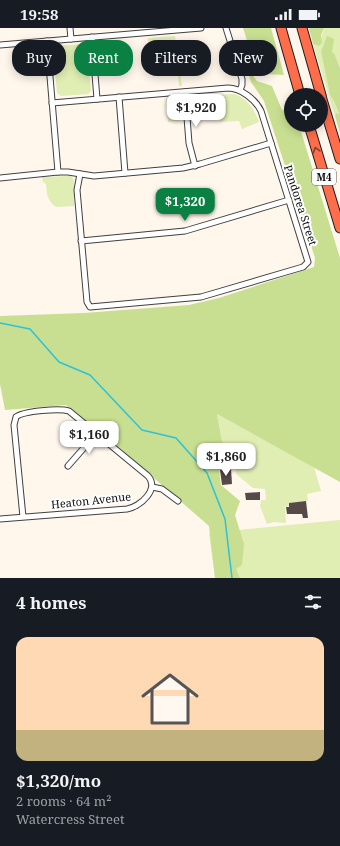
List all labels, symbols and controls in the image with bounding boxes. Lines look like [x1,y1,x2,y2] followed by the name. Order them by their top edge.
[20,4,58,24] text: 19:58
[12,40,66,76] chip: Buy
[74,40,133,76] chip: Rent
[141,40,211,76] chip: Filters
[219,40,277,76] chip: New
[284,88,328,132] map controls
[284,88,328,132] button: locate
[163,94,229,128] pin: $1,920
[176,98,216,116] text: $1,920
[312,147,321,154] one-way arrow
[281,163,321,247] street label: Pandorea Street
[312,169,336,185] road number: M4
[152,188,218,222] pin: $1,320
[165,192,205,210] text: $1,320
[56,421,122,455] pin: $1,160
[69,425,109,443] text: $1,160
[193,443,259,477] pin: $1,860
[206,447,246,465] text: $1,860
[50,488,132,512] street label: Heaton Avenue
[16,591,86,614] text: 4 homes
[302,591,324,613] icon: filters
[134,663,206,735] icon: home
[16,769,101,792] text: $1,320/mo
[16,792,111,810] text: 2 rooms · 64 m²
[16,810,125,828] text: Watercress Street

